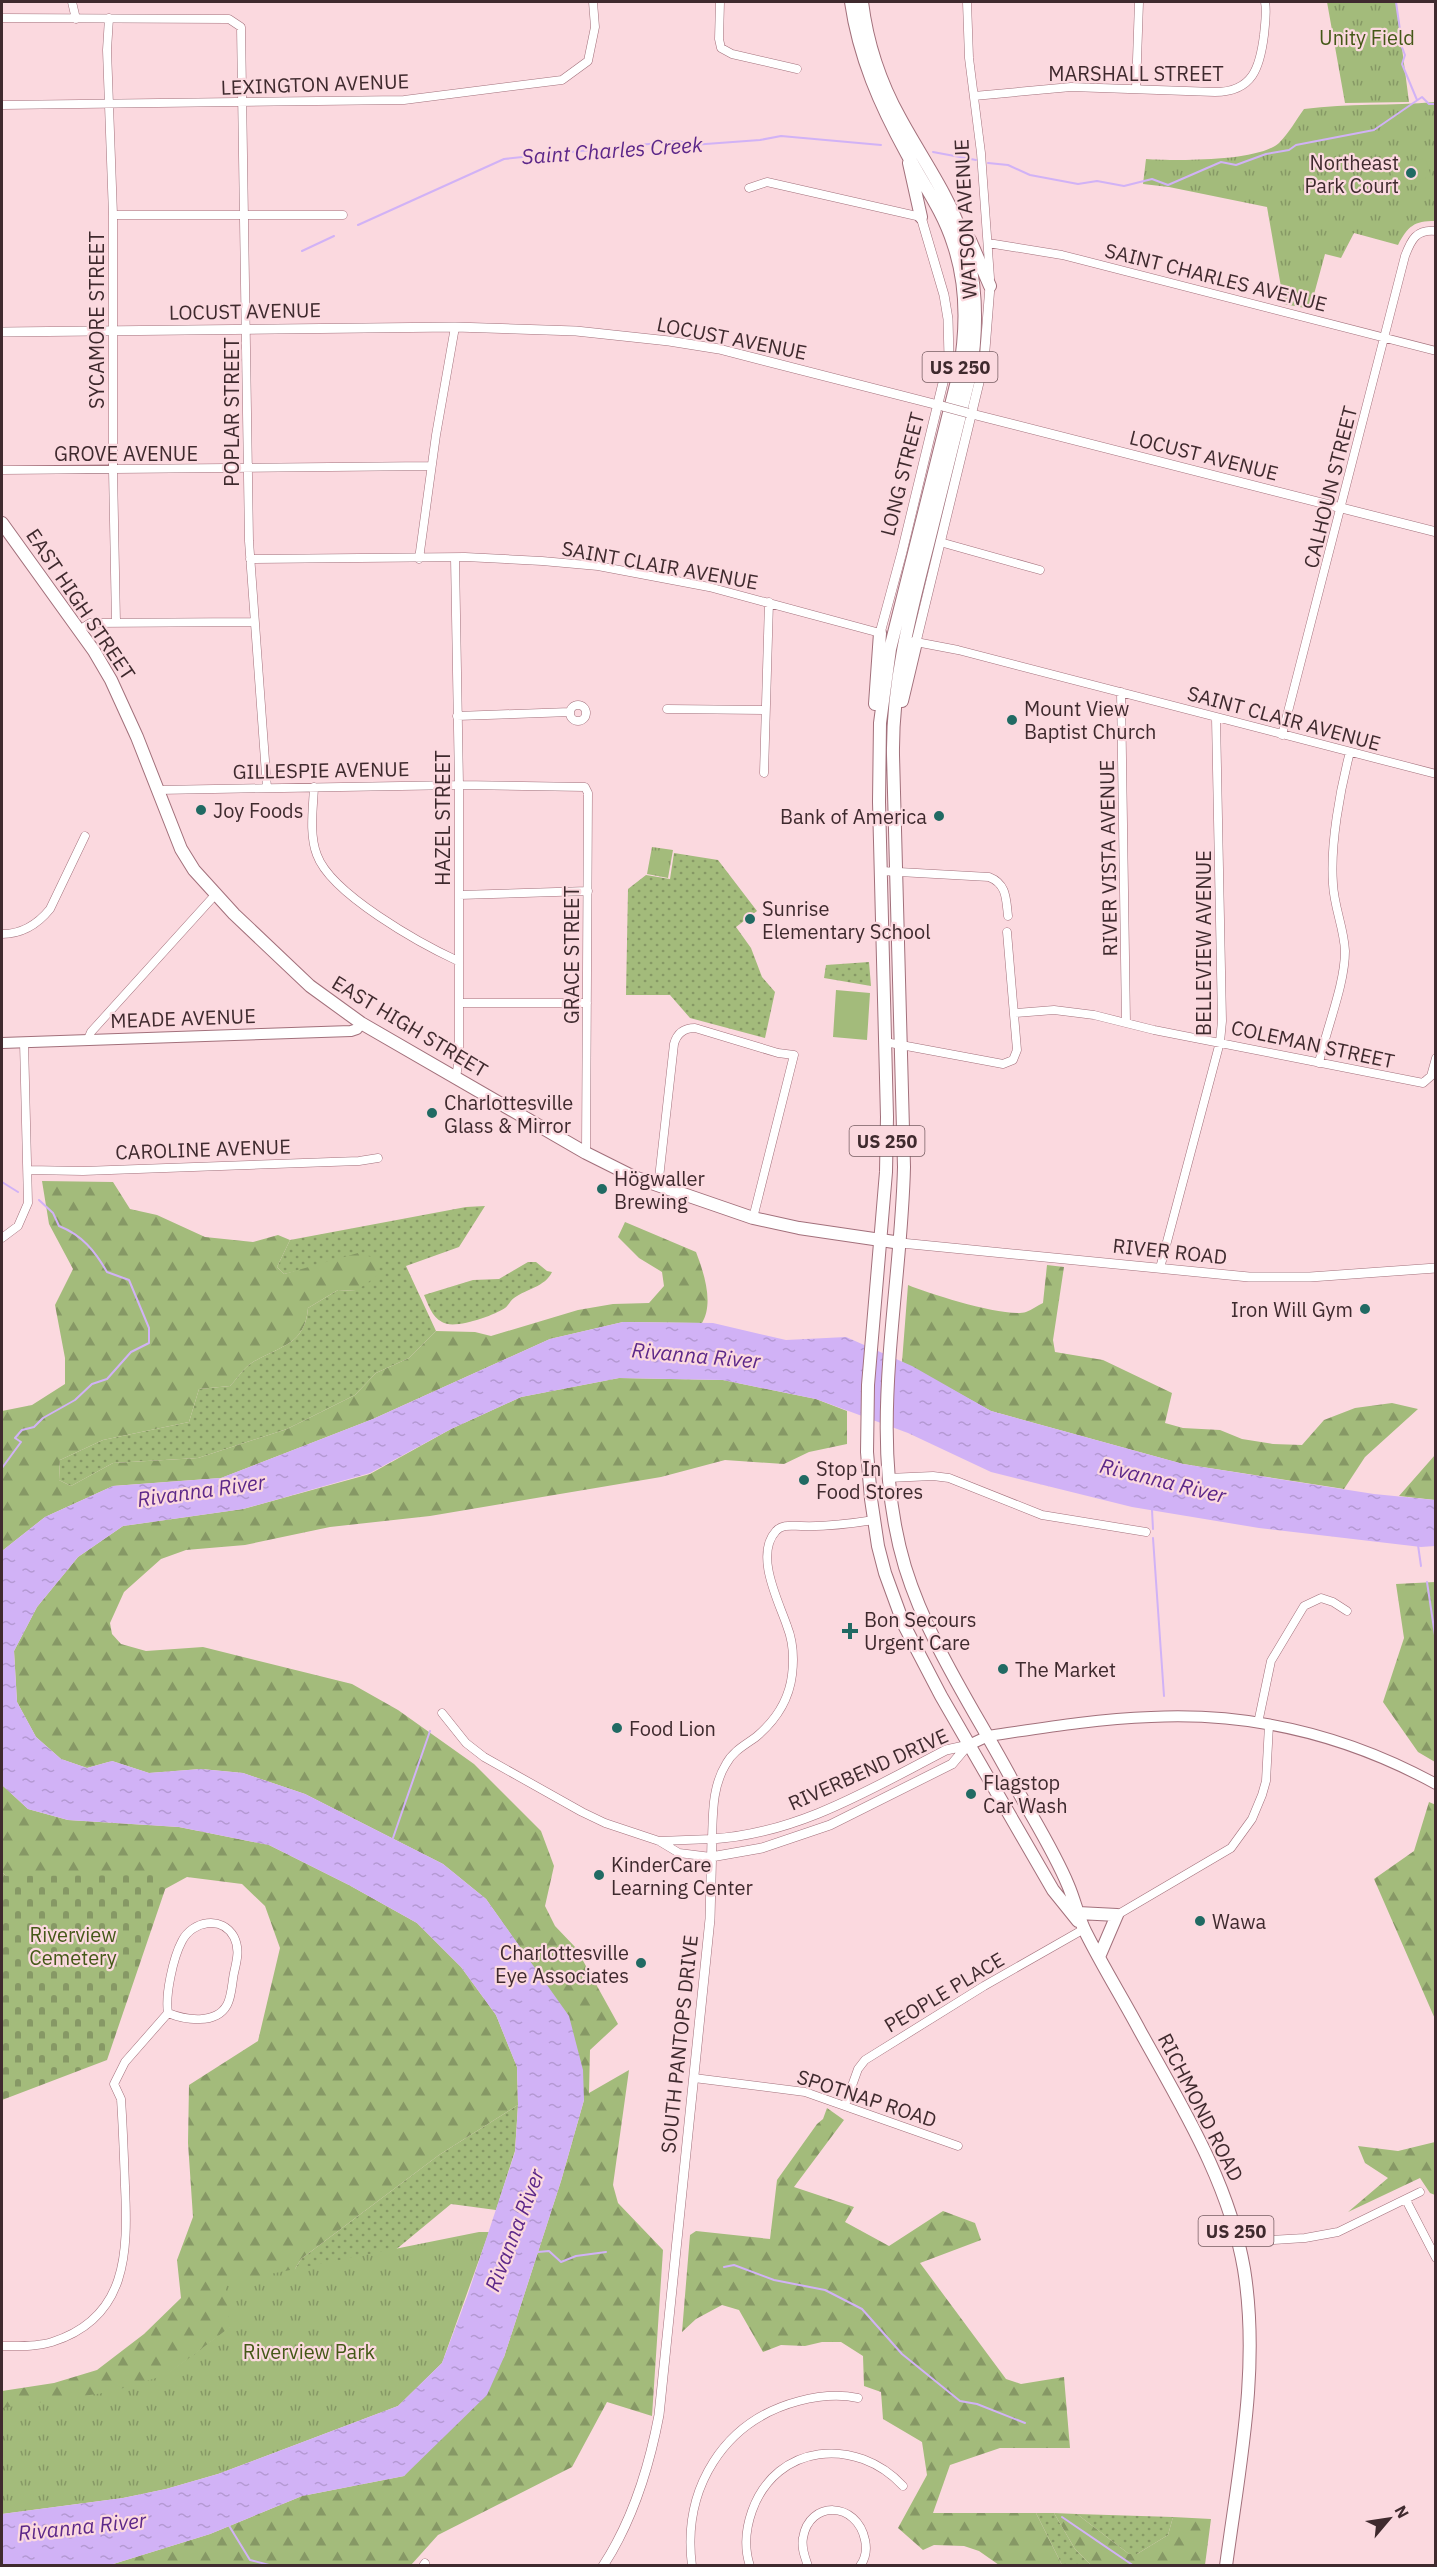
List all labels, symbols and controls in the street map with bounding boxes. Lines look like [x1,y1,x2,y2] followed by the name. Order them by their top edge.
[1319,24,1415,51] park label: Unity Field
[1048,60,1224,87] street label: MARSHALL STREET
[220,67,410,101] street label: LEXINGTON AVENUE
[520,130,705,170] water label: Saint Charles Creek
[947,138,983,300] street label: WATSON AVENUE
[1304,149,1399,199] place label: Northeast Park Court
[1404,166,1418,180] marker: Northeast Park Court
[83,231,110,409] street label: SYCAMORE STREET
[1102,236,1330,318] street label: SAINT CHARLES AVENUE
[169,296,321,326] street label: LOCUST AVENUE
[655,310,809,366] street label: LOCUST AVENUE
[218,337,245,487] street label: POPLAR STREET
[922,352,998,382] road number: US 250
[1297,403,1363,571] street label: CALHOUN STREET
[874,409,930,539] street label: LONG STREET
[1127,423,1281,487] street label: LOCUST AVENUE
[54,440,198,467] street label: GROVE AVENUE
[20,523,142,685] street label: EAST HIGH STREET
[560,534,760,596] street label: SAINT CLAIR AVENUE
[1184,679,1384,757] street label: SAINT CLAIR AVENUE
[1024,695,1156,745] place label: Mount View Baptist Church
[1005,713,1019,727] marker: Mount View Baptist Church
[429,750,456,886] street label: HAZEL STREET
[232,755,410,785] street label: GILLESPIE AVENUE
[1093,759,1123,957] street label: RIVER VISTA AVENUE
[213,797,303,824] place label: Joy Foods
[194,803,208,817] marker: Joy Foods
[780,803,927,830] place label: Bank of America
[932,809,946,823] marker: Bank of America
[1190,850,1217,1036] street label: BELLEVIEW AVENUE
[558,886,585,1024] street label: GRACE STREET
[762,895,931,945] place label: Sunrise Elementary School
[743,912,757,926] marker: Sunrise Elementary School
[327,969,493,1083] street label: EAST HIGH STREET
[110,1002,256,1034] street label: MEADE AVENUE
[1229,1014,1397,1074] street label: COLEMAN STREET
[444,1089,573,1139] place label: Charlottesville Glass & Mirror
[425,1106,439,1120] marker: Charlottesville Glass & Mirror
[850,1126,924,1156] road number: US 250
[115,1132,291,1166] street label: CAROLINE AVENUE
[614,1165,705,1215] place label: Högwaller Brewing
[595,1182,609,1196] marker: Högwaller Brewing
[1111,1232,1229,1270] street label: RIVER ROAD
[1231,1296,1353,1323] place label: Iron Will Gym
[1358,1302,1372,1316] marker: Iron Will Gym
[631,1335,763,1375] water label: Rivanna River
[1097,1451,1230,1510] water label: Rivanna River
[816,1455,923,1505] place label: Stop In Food Stores
[135,1467,268,1513] water label: Rivanna River
[797,1473,811,1487] marker: Stop In Food Stores
[864,1606,977,1656] place label: Bon Secours Urgent Care
[841,1622,859,1640] marker: Bon Secours Urgent Care
[1015,1656,1116,1683] place label: The Market
[996,1662,1010,1676] marker: The Market
[629,1715,716,1742] place label: Food Lion
[610,1721,624,1735] marker: Food Lion
[784,1722,952,1816] street label: RIVERBEND DRIVE
[983,1769,1068,1819] place label: Flagstop Car Wash
[964,1787,978,1801] marker: Flagstop Car Wash
[611,1851,753,1901] place label: KinderCare Learning Center
[592,1868,606,1882] marker: KinderCare Learning Center
[1212,1908,1266,1935] place label: Wawa
[1193,1914,1207,1928] marker: Wawa
[29,1921,117,1971] park label: Riverview Cemetery
[654,1933,704,2155] street label: SOUTH PANTOPS DRIVE
[495,1939,629,1989] place label: Charlottesville Eye Associates
[879,1946,1009,2038] street label: PEOPLE PLACE
[634,1956,648,1970] marker: Charlottesville Eye Associates
[1152,2028,1250,2186] street label: RICHMOND ROAD
[794,2063,940,2133] street label: SPOTNAP ROAD
[478,2164,551,2295] water label: Rivanna River
[1198,2216,1274,2246] road number: US 250
[243,2338,376,2365] park label: Riverview Park
[1359,2489,1419,2549] north arrow
[1391,2502,1414,2522] text: N
[16,2505,149,2547] water label: Rivanna River

